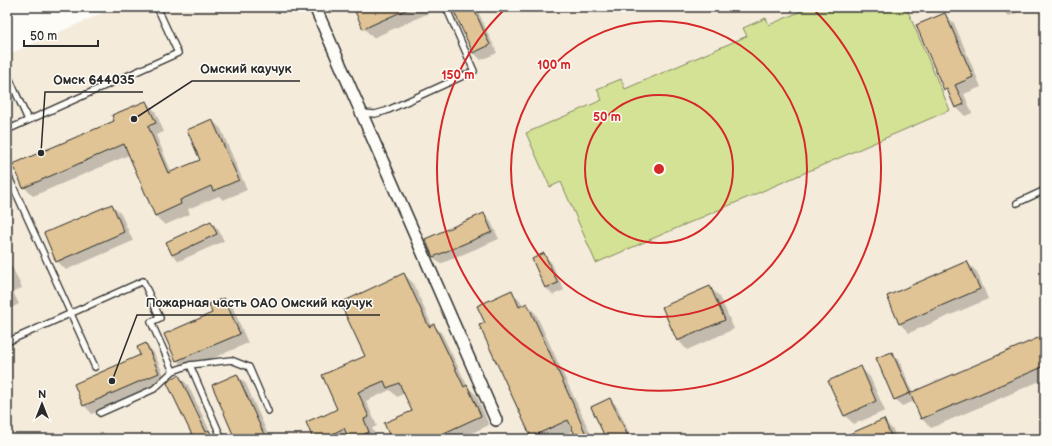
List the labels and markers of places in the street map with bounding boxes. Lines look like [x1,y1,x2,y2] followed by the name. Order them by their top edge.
[192,56,300,81] callout: Омский каучук
[45,67,143,92] callout: Омск 644035
[652,162,666,176] centre of rings
[137,290,380,315] callout: Пожарная часть ОАО Омский каучук

